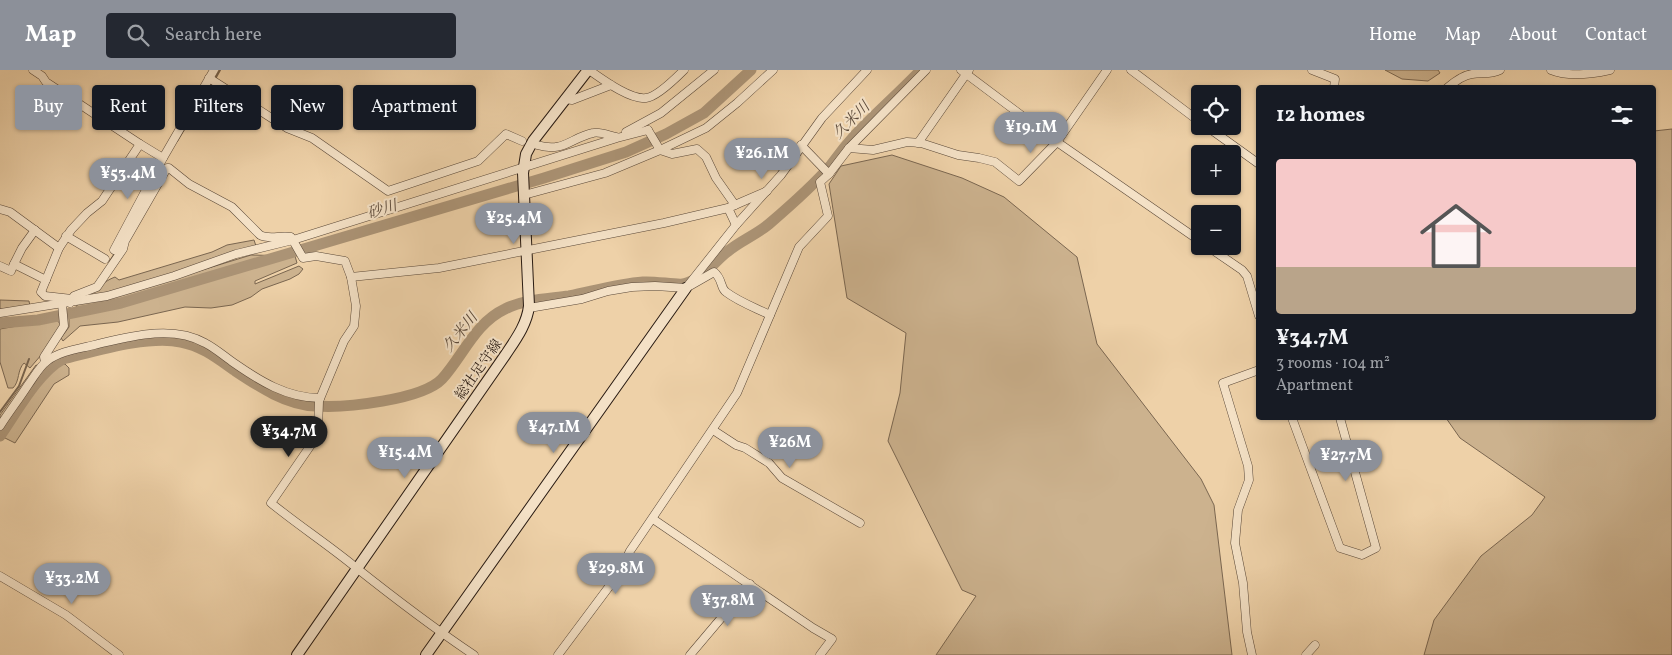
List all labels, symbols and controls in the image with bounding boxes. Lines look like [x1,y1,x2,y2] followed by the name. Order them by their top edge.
[106,13,456,58] search box
[25,18,76,52] text: Map
[124,21,152,49] icon: search
[164,22,262,48] text: Search here
[1369,23,1417,48] text: Home
[1445,23,1481,48] text: Map
[1509,23,1557,48] text: About
[1585,23,1647,48] text: Contact
[15,85,82,130] chip: Buy
[92,85,165,130] chip: Rent
[175,85,261,130] chip: Filters
[271,85,343,130] chip: New
[353,85,476,130] chip: Apartment
[1191,85,1241,255] map controls
[1191,85,1241,135] button: locate
[829,96,877,144] water label: 久米川
[1276,101,1365,130] text: 12 homes
[1608,101,1636,129] icon: filters
[990,112,1072,154] pin: ¥19.1M
[1005,117,1057,139] text: ¥19.1M
[721,138,803,180] pin: ¥26.1M
[735,143,789,165] text: ¥26.1M
[1191,145,1241,195] button: +
[87,158,169,200] pin: ¥53.4M
[100,163,156,185] text: ¥53.4M
[1411,191,1501,281] icon: home
[365,195,402,225] water label: 砂川
[473,202,555,245] pin: ¥25.4M
[1191,205,1241,255] button: −
[486,208,542,230] text: ¥25.4M
[439,307,485,357] water label: 久米川
[1276,324,1348,353] text: ¥34.7M
[451,336,507,404] street label: 総社足守線
[1276,353,1390,375] text: 3 rooms · 104 m²
[1276,375,1353,397] text: Apartment
[513,412,595,454] pin: ¥47.1M
[248,416,330,458] pin: ¥34.7M
[528,417,580,439] text: ¥47.1M
[261,421,317,443] text: ¥34.7M
[760,426,820,469] pin: ¥26M
[769,432,811,454] text: ¥26M
[364,436,446,479] pin: ¥15.4M
[1305,440,1387,482] pin: ¥27.7M
[378,442,432,464] text: ¥15.4M
[1320,445,1372,467] text: ¥27.7M
[575,552,657,595] pin: ¥29.8M
[588,558,644,580] text: ¥29.8M
[31,562,113,605] pin: ¥33.2M
[45,568,99,590] text: ¥33.2M
[687,584,769,627] pin: ¥37.8M
[701,590,755,612] text: ¥37.8M

